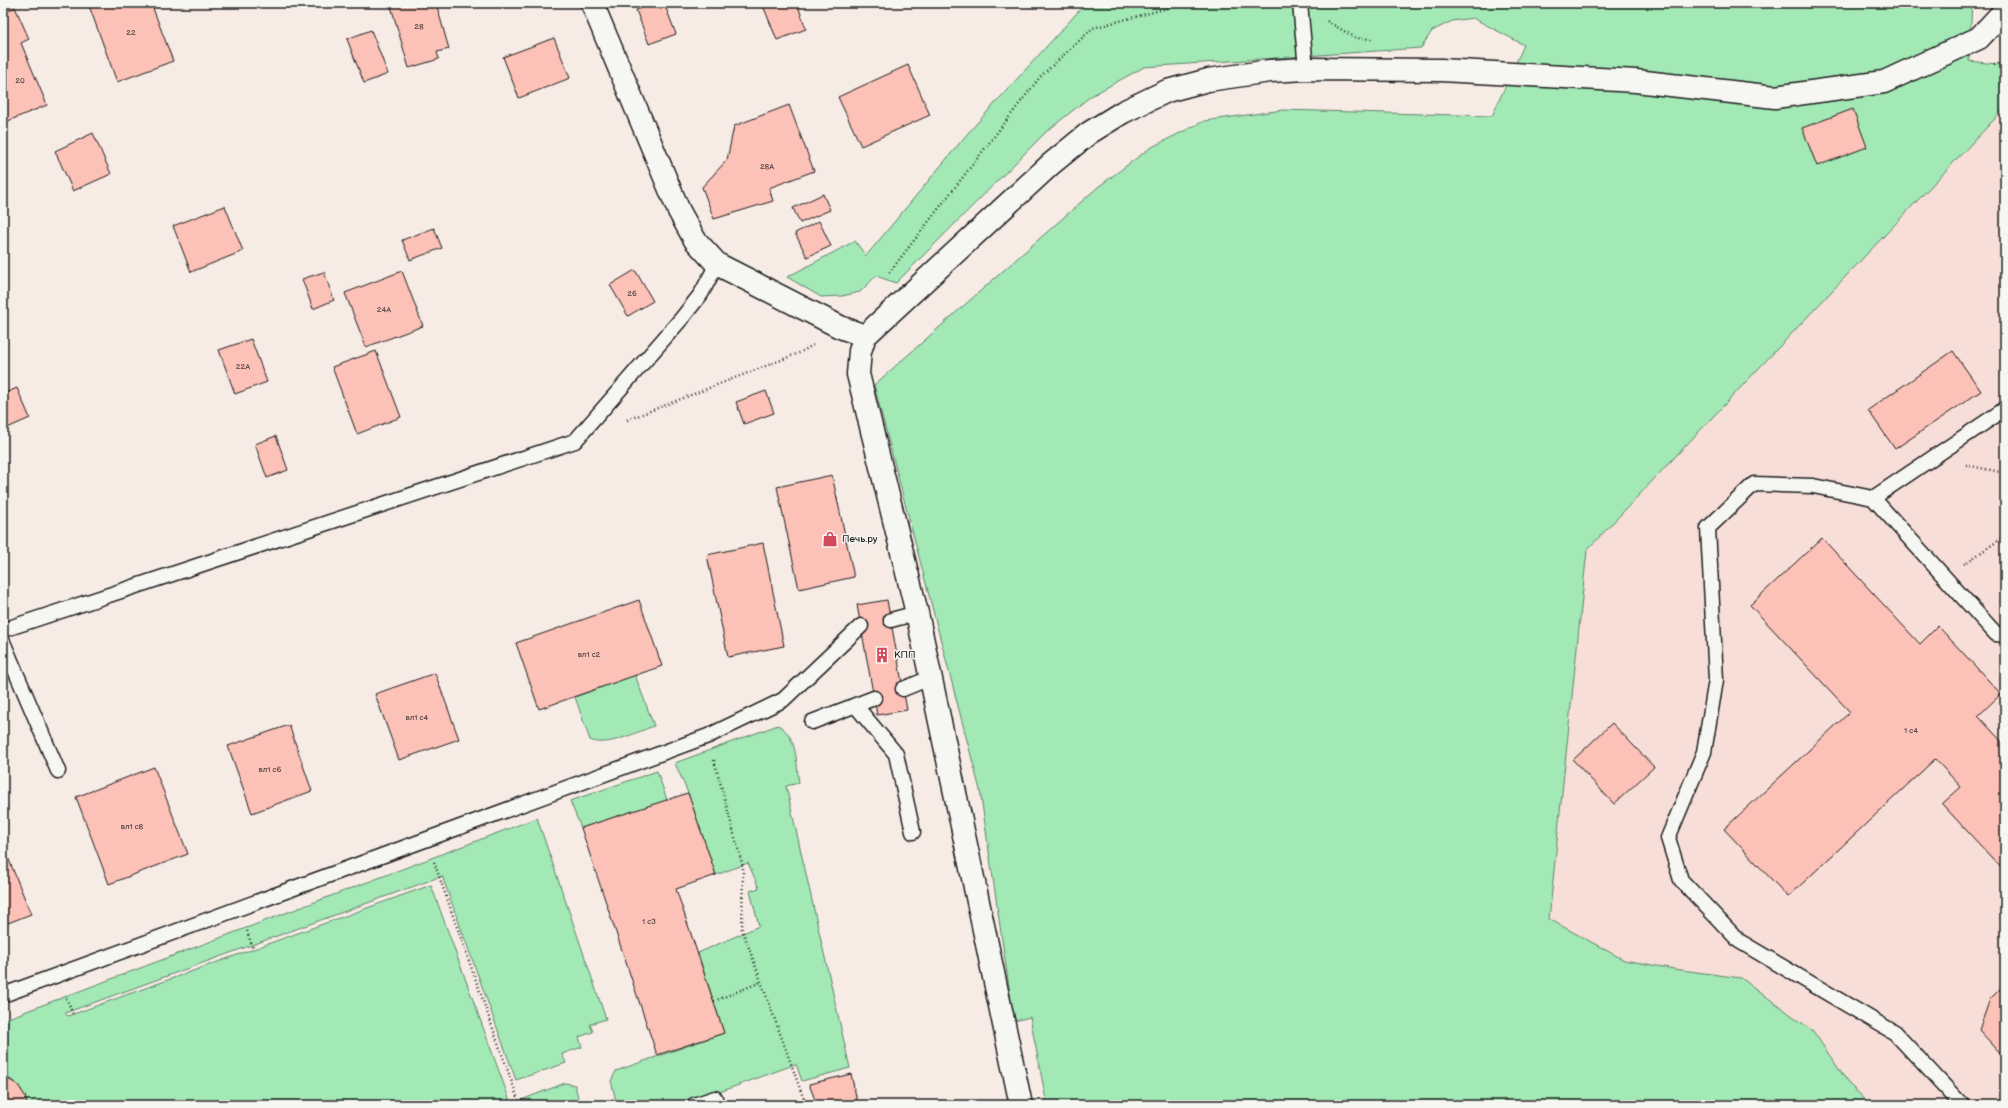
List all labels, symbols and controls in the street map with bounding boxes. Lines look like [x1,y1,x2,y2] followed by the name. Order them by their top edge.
[414,22,424,31] house number: 28
[126,28,136,37] house number: 22
[15,76,25,85] house number: 20
[760,162,774,171] house number: 28А
[627,289,637,298] house number: 26
[377,305,391,314] house number: 24А
[236,362,250,371] house number: 22А
[821,530,839,548] shop icon: Печь.ру
[842,533,878,545] place label: Печь.ру
[873,646,891,664] building icon: КПП
[894,649,915,661] place label: КПП
[578,650,601,659] house number: вл1 с2
[406,713,429,722] house number: вл1 с4
[1904,726,1918,735] house number: 1 с4
[259,765,282,774] house number: вл1 с6
[121,822,144,831] house number: вл1 с8
[642,917,656,926] house number: 1 с3

